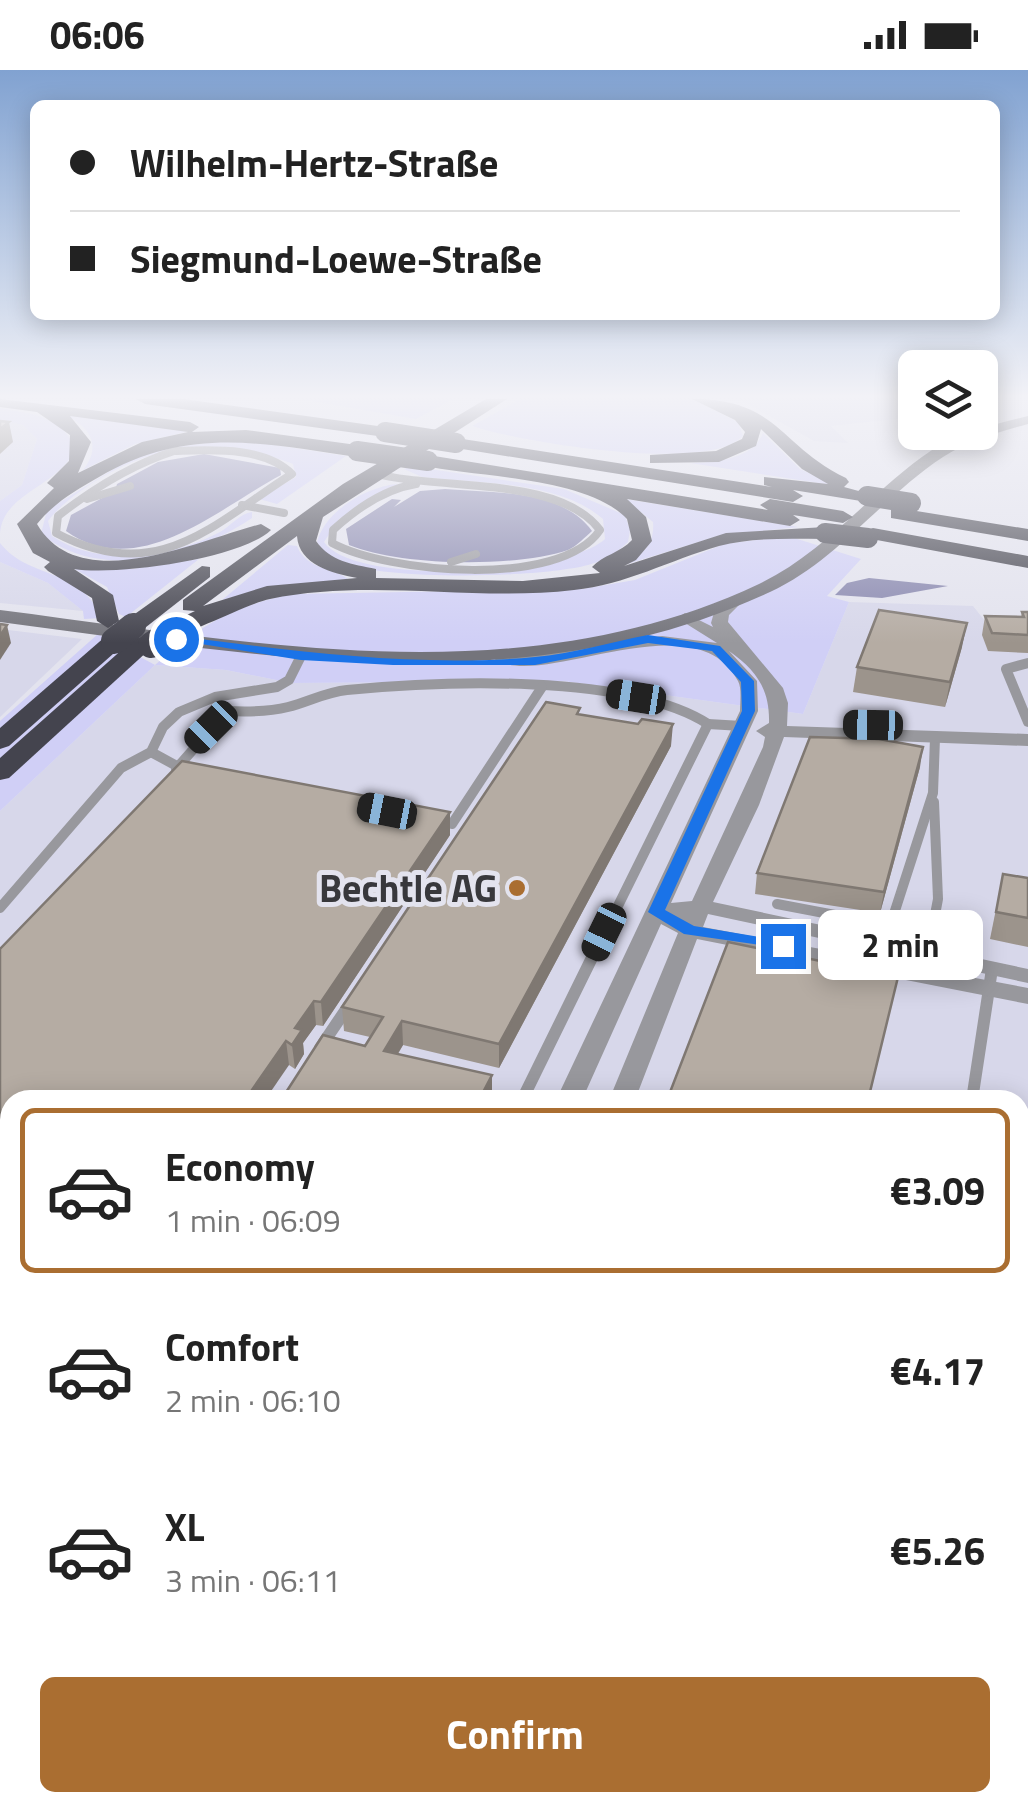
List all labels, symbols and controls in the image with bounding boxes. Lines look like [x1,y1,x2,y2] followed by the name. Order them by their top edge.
[50,6,145,64] text: 06:06
[130,134,498,192] text: Wilhelm-Hertz-Straße
[130,230,542,288] text: Siegmund-Loewe-Straße
[898,350,998,450] map controls
[898,350,998,450] button: layers
[154,617,199,662] route start
[604,677,668,717] car
[179,695,243,759] car
[843,709,903,741] car
[355,791,419,831] car
[319,859,497,917] place label: Bechtle AG
[506,877,528,899] marker: Bechtle AG
[577,898,631,966] car
[818,911,983,981] callout: 2 min
[862,921,939,969] text: 2 min
[761,924,806,969] route end
[165,1138,315,1196] text: Economy
[45,1146,135,1236] icon: car
[890,1162,985,1220] text: €3.09
[165,1196,341,1244] text: 1 min · 06:09
[165,1318,299,1376] text: Comfort
[45,1326,135,1416] icon: car
[890,1342,985,1400] text: €4.17
[165,1376,341,1424] text: 2 min · 06:10
[165,1498,205,1556] text: XL
[45,1506,135,1596] icon: car
[890,1522,985,1580] text: €5.26
[165,1556,341,1604] text: 3 min · 06:11
[40,1677,990,1792] button: Confirm

